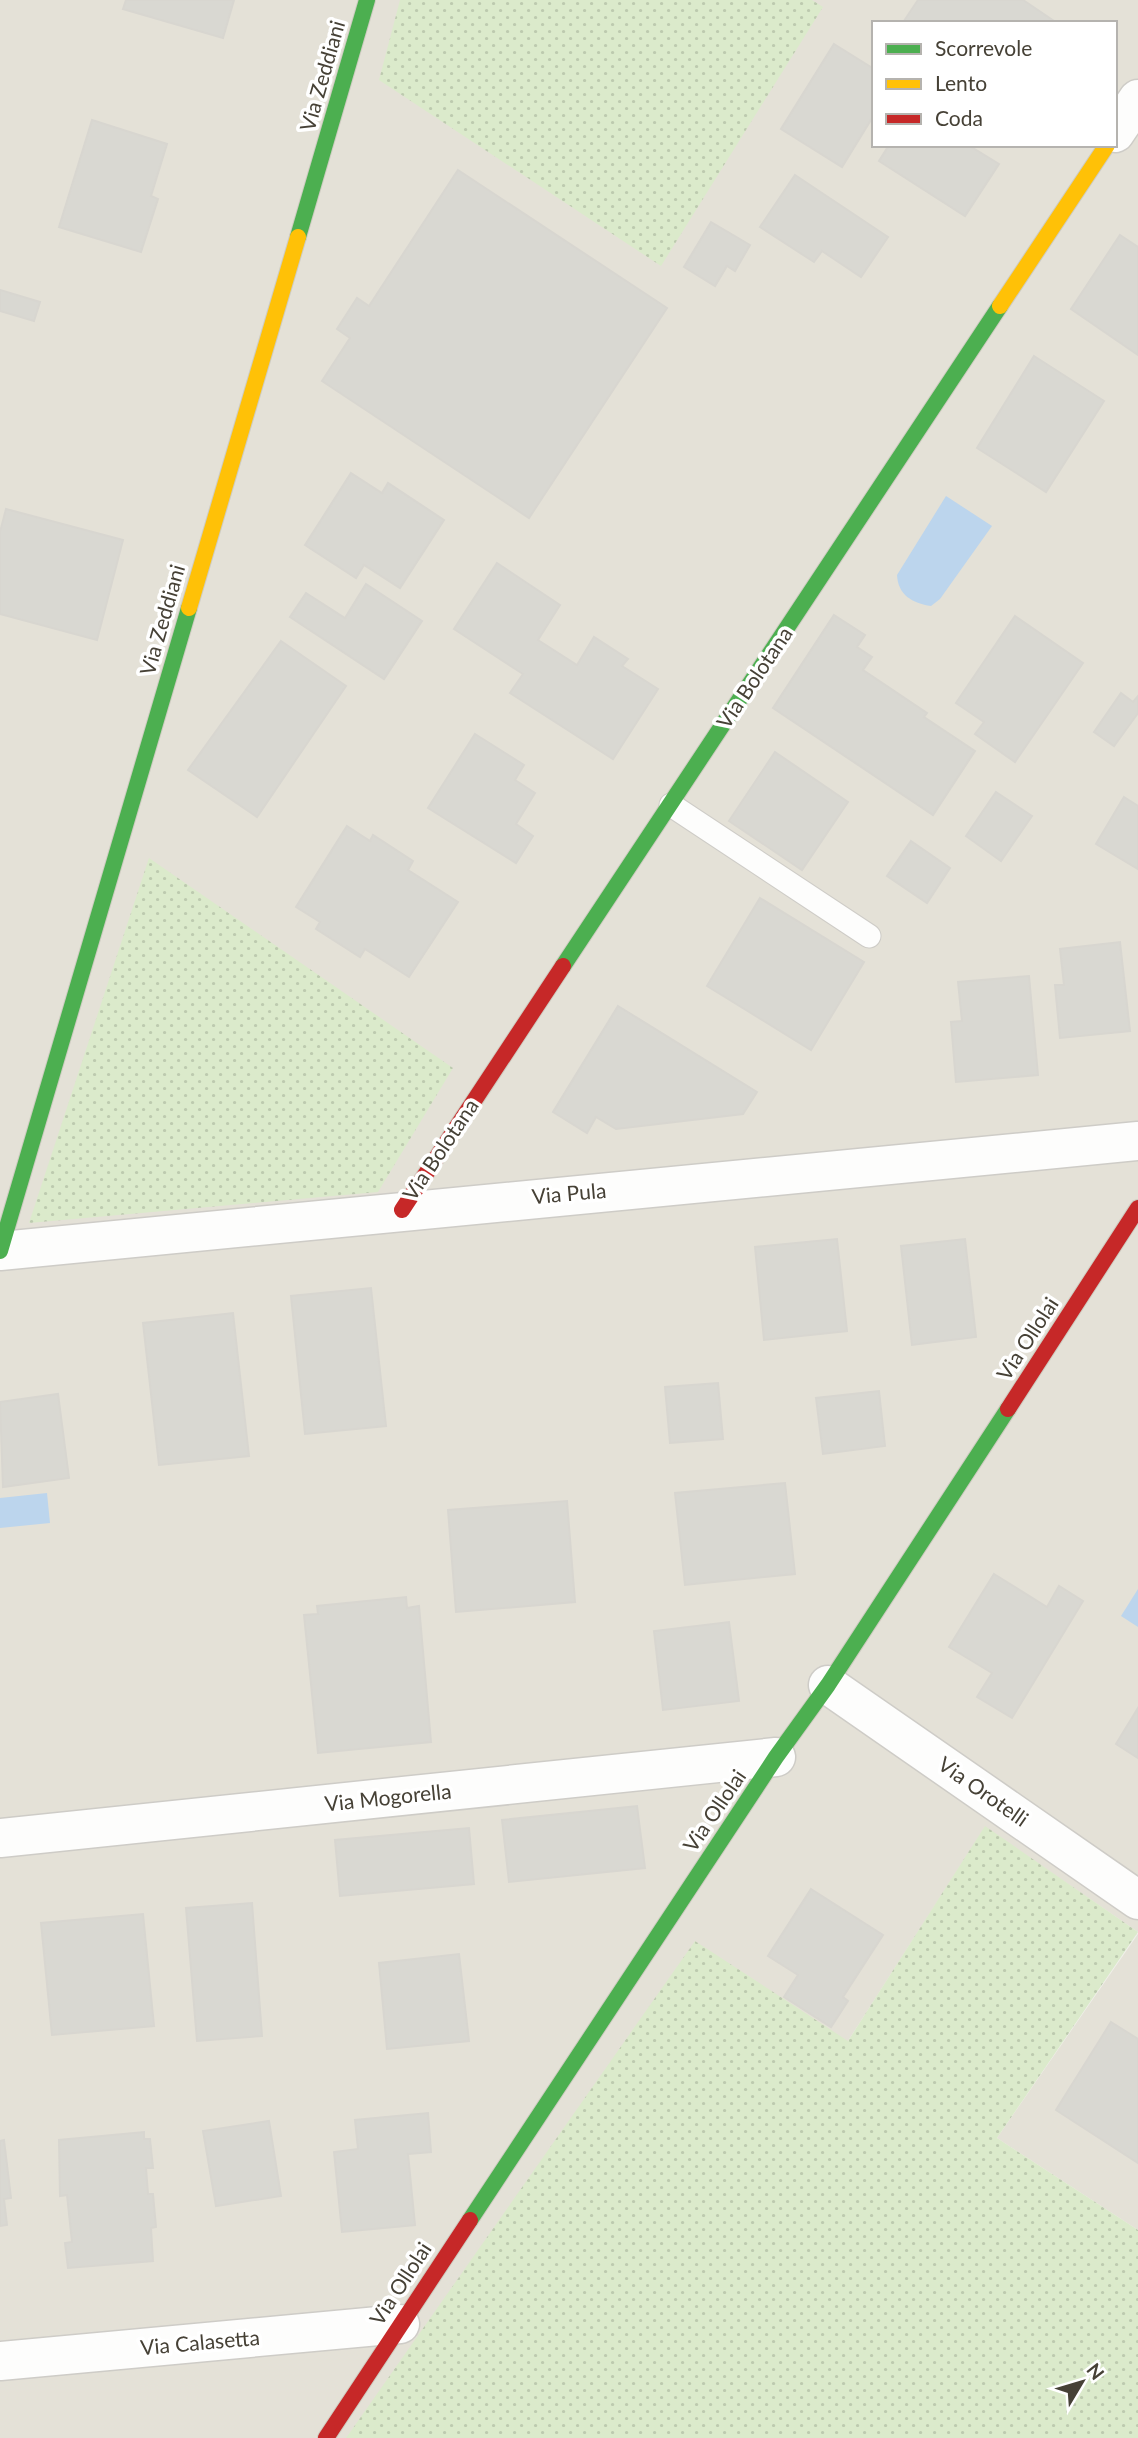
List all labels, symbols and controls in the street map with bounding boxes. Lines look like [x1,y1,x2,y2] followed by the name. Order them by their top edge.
[294,17,349,134] street label: Via Zeddiani
[872,21,1117,147] legend
[935,35,1032,60] text: Scorrevole
[935,70,987,95] text: Lento
[935,105,983,130] text: Coda
[134,561,189,678] street label: Via Zeddiani
[711,622,797,733] street label: Via Bolotana
[397,1094,483,1205] street label: Via Bolotana
[531,1177,607,1208] street label: Via Pula
[991,1292,1063,1384] street label: Via Ollolai
[934,1751,1034,1831] street label: Via Orotelli
[677,1764,750,1856] street label: Via Ollolai
[323,1777,453,1816] street label: Via Mogorella
[364,2237,436,2329] street label: Via Ollolai
[139,2324,261,2359] street label: Via Calasetta
[1047,2347,1117,2417] north arrow
[1082,2358,1109,2384] text: N

